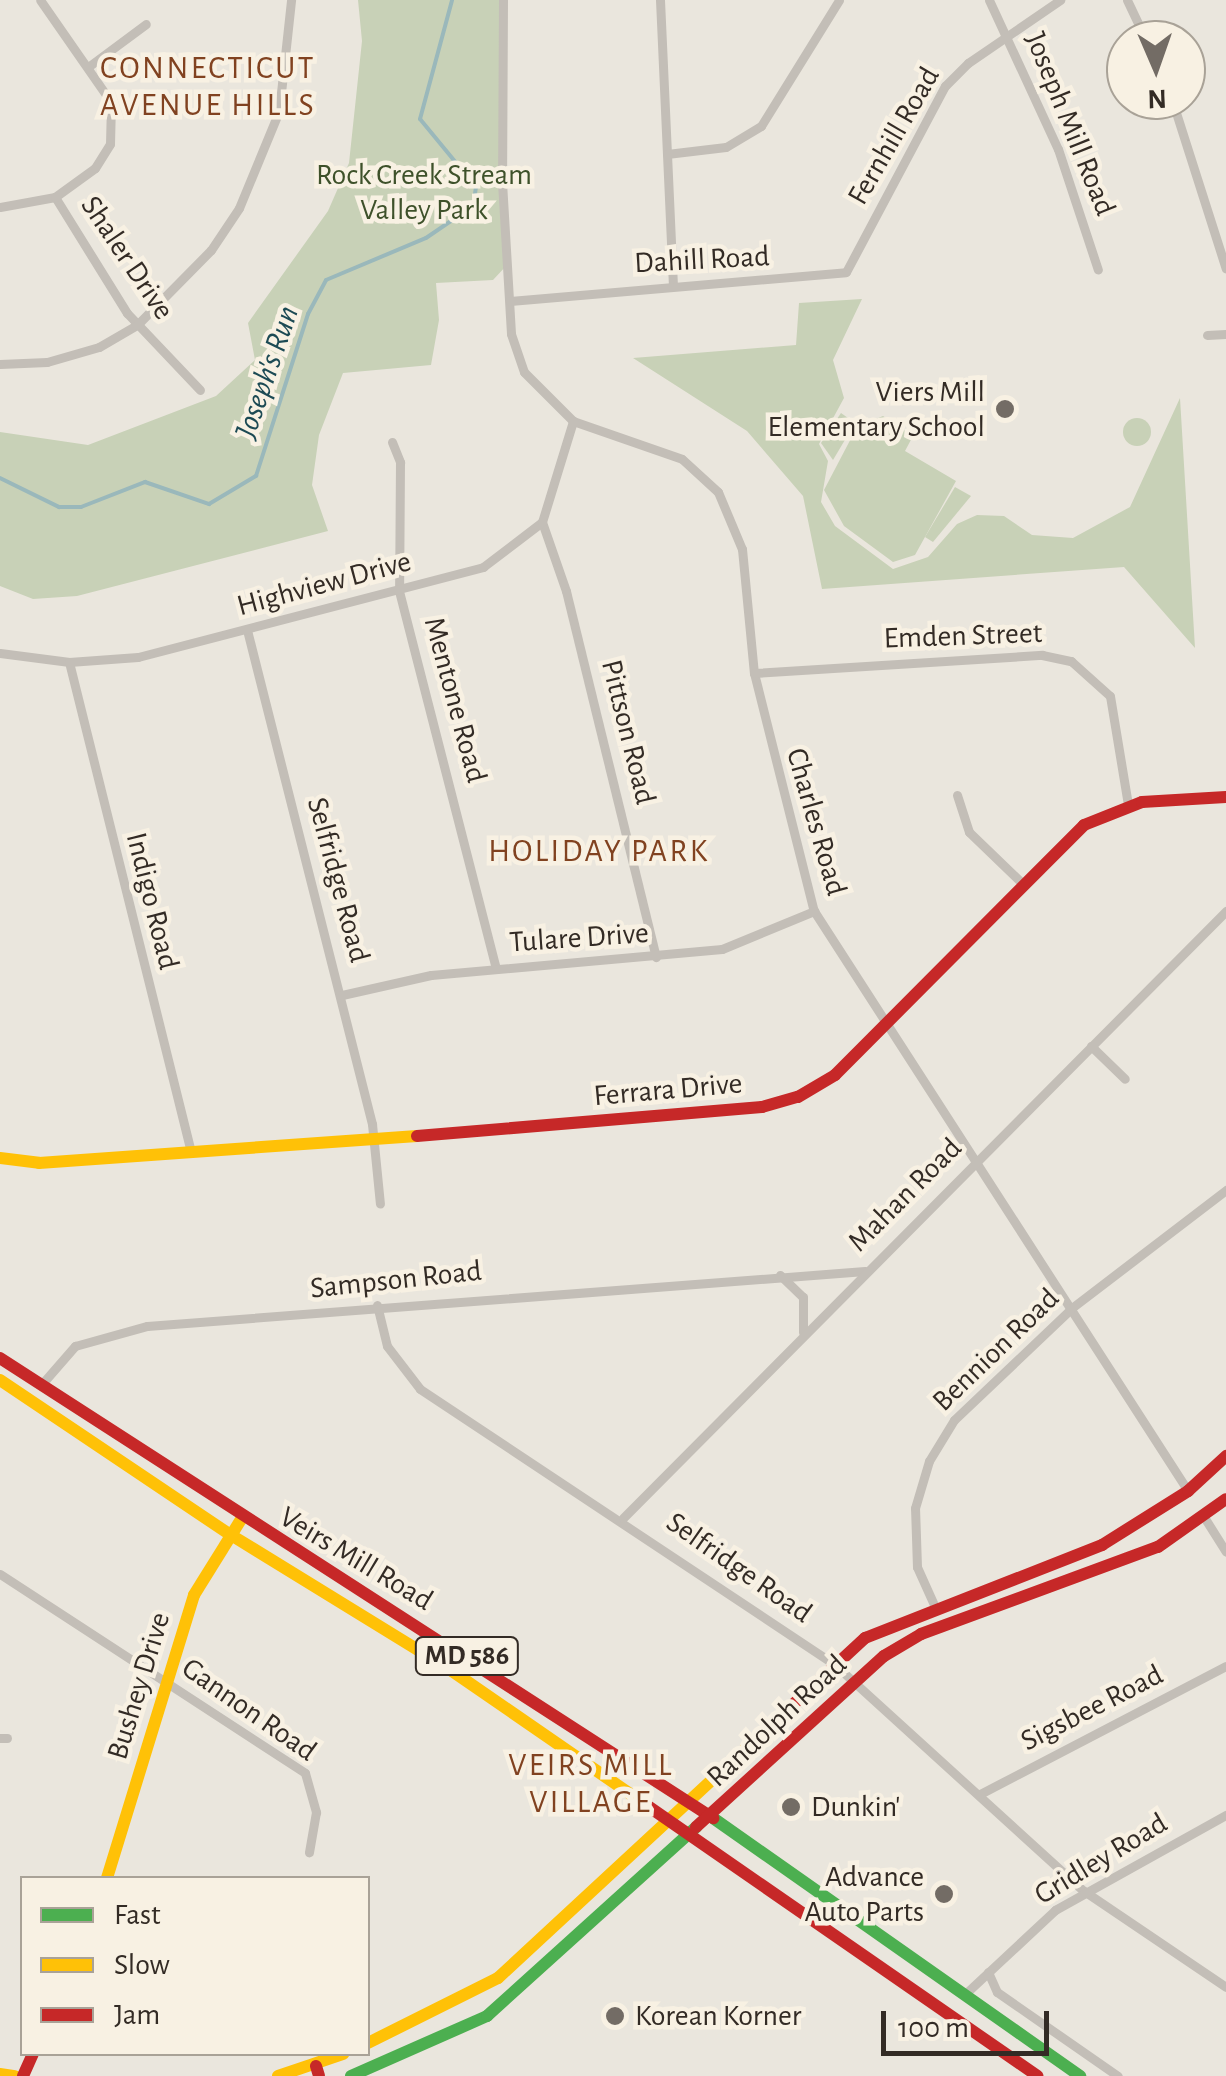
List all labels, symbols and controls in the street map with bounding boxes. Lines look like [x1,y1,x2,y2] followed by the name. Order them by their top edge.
[1106,20,1206,120] north arrow
[1017,27,1123,221] street label: Joseph Mill Road
[100,50,316,125] district label: CONNECTICUT AVENUE HILLS
[840,61,948,211] street label: Fernhill Road
[1147,84,1167,112] text: N
[316,157,532,228] park label: Rock Creek Stream Valley Park
[72,189,182,327] street label: Shaler Drive
[633,238,771,282] street label: Dahill Road
[226,301,308,443] water label: Joseph's Run
[768,374,985,444] place label: Viers Mill Elementary School
[994,398,1016,420] marker: Viers Mill Elementary School
[233,543,415,625] street label: Highview Drive
[416,613,494,787] street label: Mentone Road
[883,615,1043,657] street label: Emden Street
[593,656,663,808] street label: Pittson Road
[778,744,854,900] street label: Charles Road
[299,794,377,966] street label: Selfridge Road
[118,829,186,973] street label: Indigo Road
[488,832,710,870] district label: HOLIDAY PARK
[508,915,650,961] street label: Tulare Drive
[592,1066,744,1114] street label: Ferrara Drive
[840,1130,970,1260] street label: Mahan Road
[309,1253,483,1307] street label: Sampson Road
[925,1281,1067,1419] street label: Bennion Road
[273,1499,439,1619] street label: Veirs Mill Road
[659,1505,819,1631] street label: Selfridge Road
[100,1608,178,1764] street label: Bushey Drive
[414,1633,520,1679] road number: MD 586
[700,1647,854,1795] street label: Randolph Road
[175,1650,323,1770] street label: Gannon Road
[1015,1657,1169,1759] street label: Sigsbee Road
[508,1747,674,1822] district label: VEIRS MILL VILLAGE
[811,1789,900,1825] place label: Dunkin'
[780,1796,802,1818] marker: Dunkin'
[1028,1805,1174,1913] street label: Gridley Road
[804,1859,924,1930] place label: Advance Auto Parts
[20,1876,370,2056] legend
[933,1883,955,1905] marker: Advance Auto Parts
[114,1900,161,1930] text: Fast
[114,1950,170,1980] text: Slow
[886,1991,1054,2053] scale bar
[635,1998,801,2034] place label: Korean Korner
[114,2000,160,2030] text: Jam
[604,2005,626,2027] marker: Korean Korner
[898,2013,969,2043] text: 100 m

